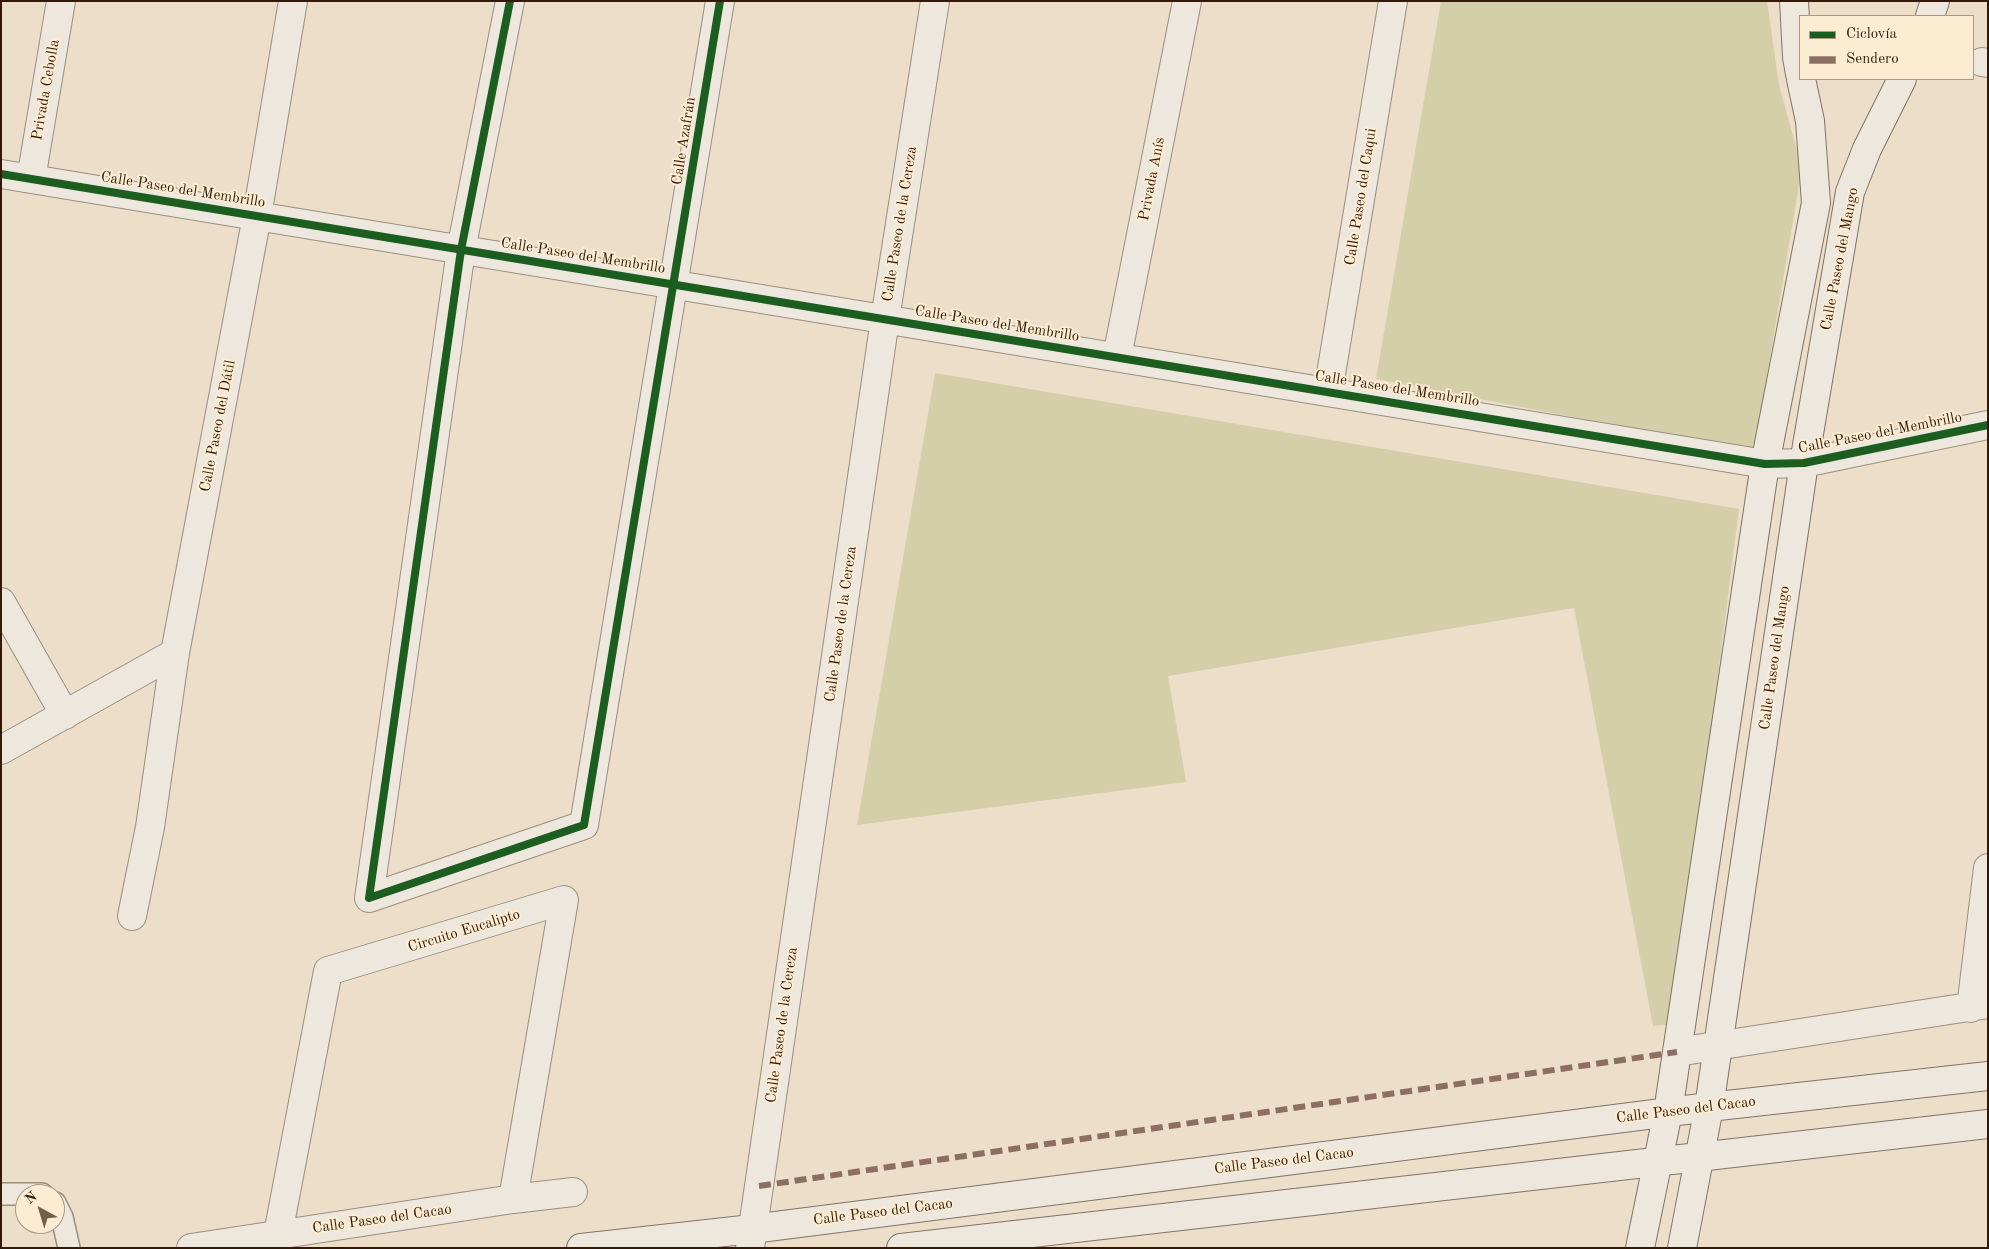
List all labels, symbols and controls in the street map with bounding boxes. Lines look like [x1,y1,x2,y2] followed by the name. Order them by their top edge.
[1799,15,1974,80] legend
[1846,27,1897,42] text: Ciclovía
[28,38,64,142] street label: Privada Cebolla
[1846,52,1899,67] text: Sendero
[668,96,700,186] street label: Calle Azafrán
[1341,127,1381,267] street label: Calle Paseo del Caqui
[1135,136,1169,222] street label: Privada Anís
[879,145,921,303] street label: Calle Paseo de la Cereza
[99,168,267,212] street label: Calle Paseo del Membrillo
[1817,186,1863,332] street label: Calle Paseo del Mango
[499,234,667,278] street label: Calle Paseo del Membrillo
[913,302,1081,346] street label: Calle Paseo del Membrillo
[196,358,240,494] street label: Calle Paseo del Dátil
[1313,367,1481,411] street label: Calle Paseo del Membrillo
[1797,408,1963,458] street label: Calle Paseo del Membrillo
[821,545,861,703] street label: Calle Paseo de la Cereza
[1756,585,1794,731] street label: Calle Paseo del Mango
[406,905,522,957] street label: Circuito Eucalipto
[762,946,802,1104] street label: Calle Paseo de la Cereza
[1615,1093,1757,1127] street label: Calle Paseo del Cacao
[1213,1144,1355,1178] street label: Calle Paseo del Cacao
[15,1184,65,1234] north arrow
[23,1189,40,1207] text: N
[812,1195,954,1229] street label: Calle Paseo del Cacao
[311,1200,453,1238] street label: Calle Paseo del Cacao

